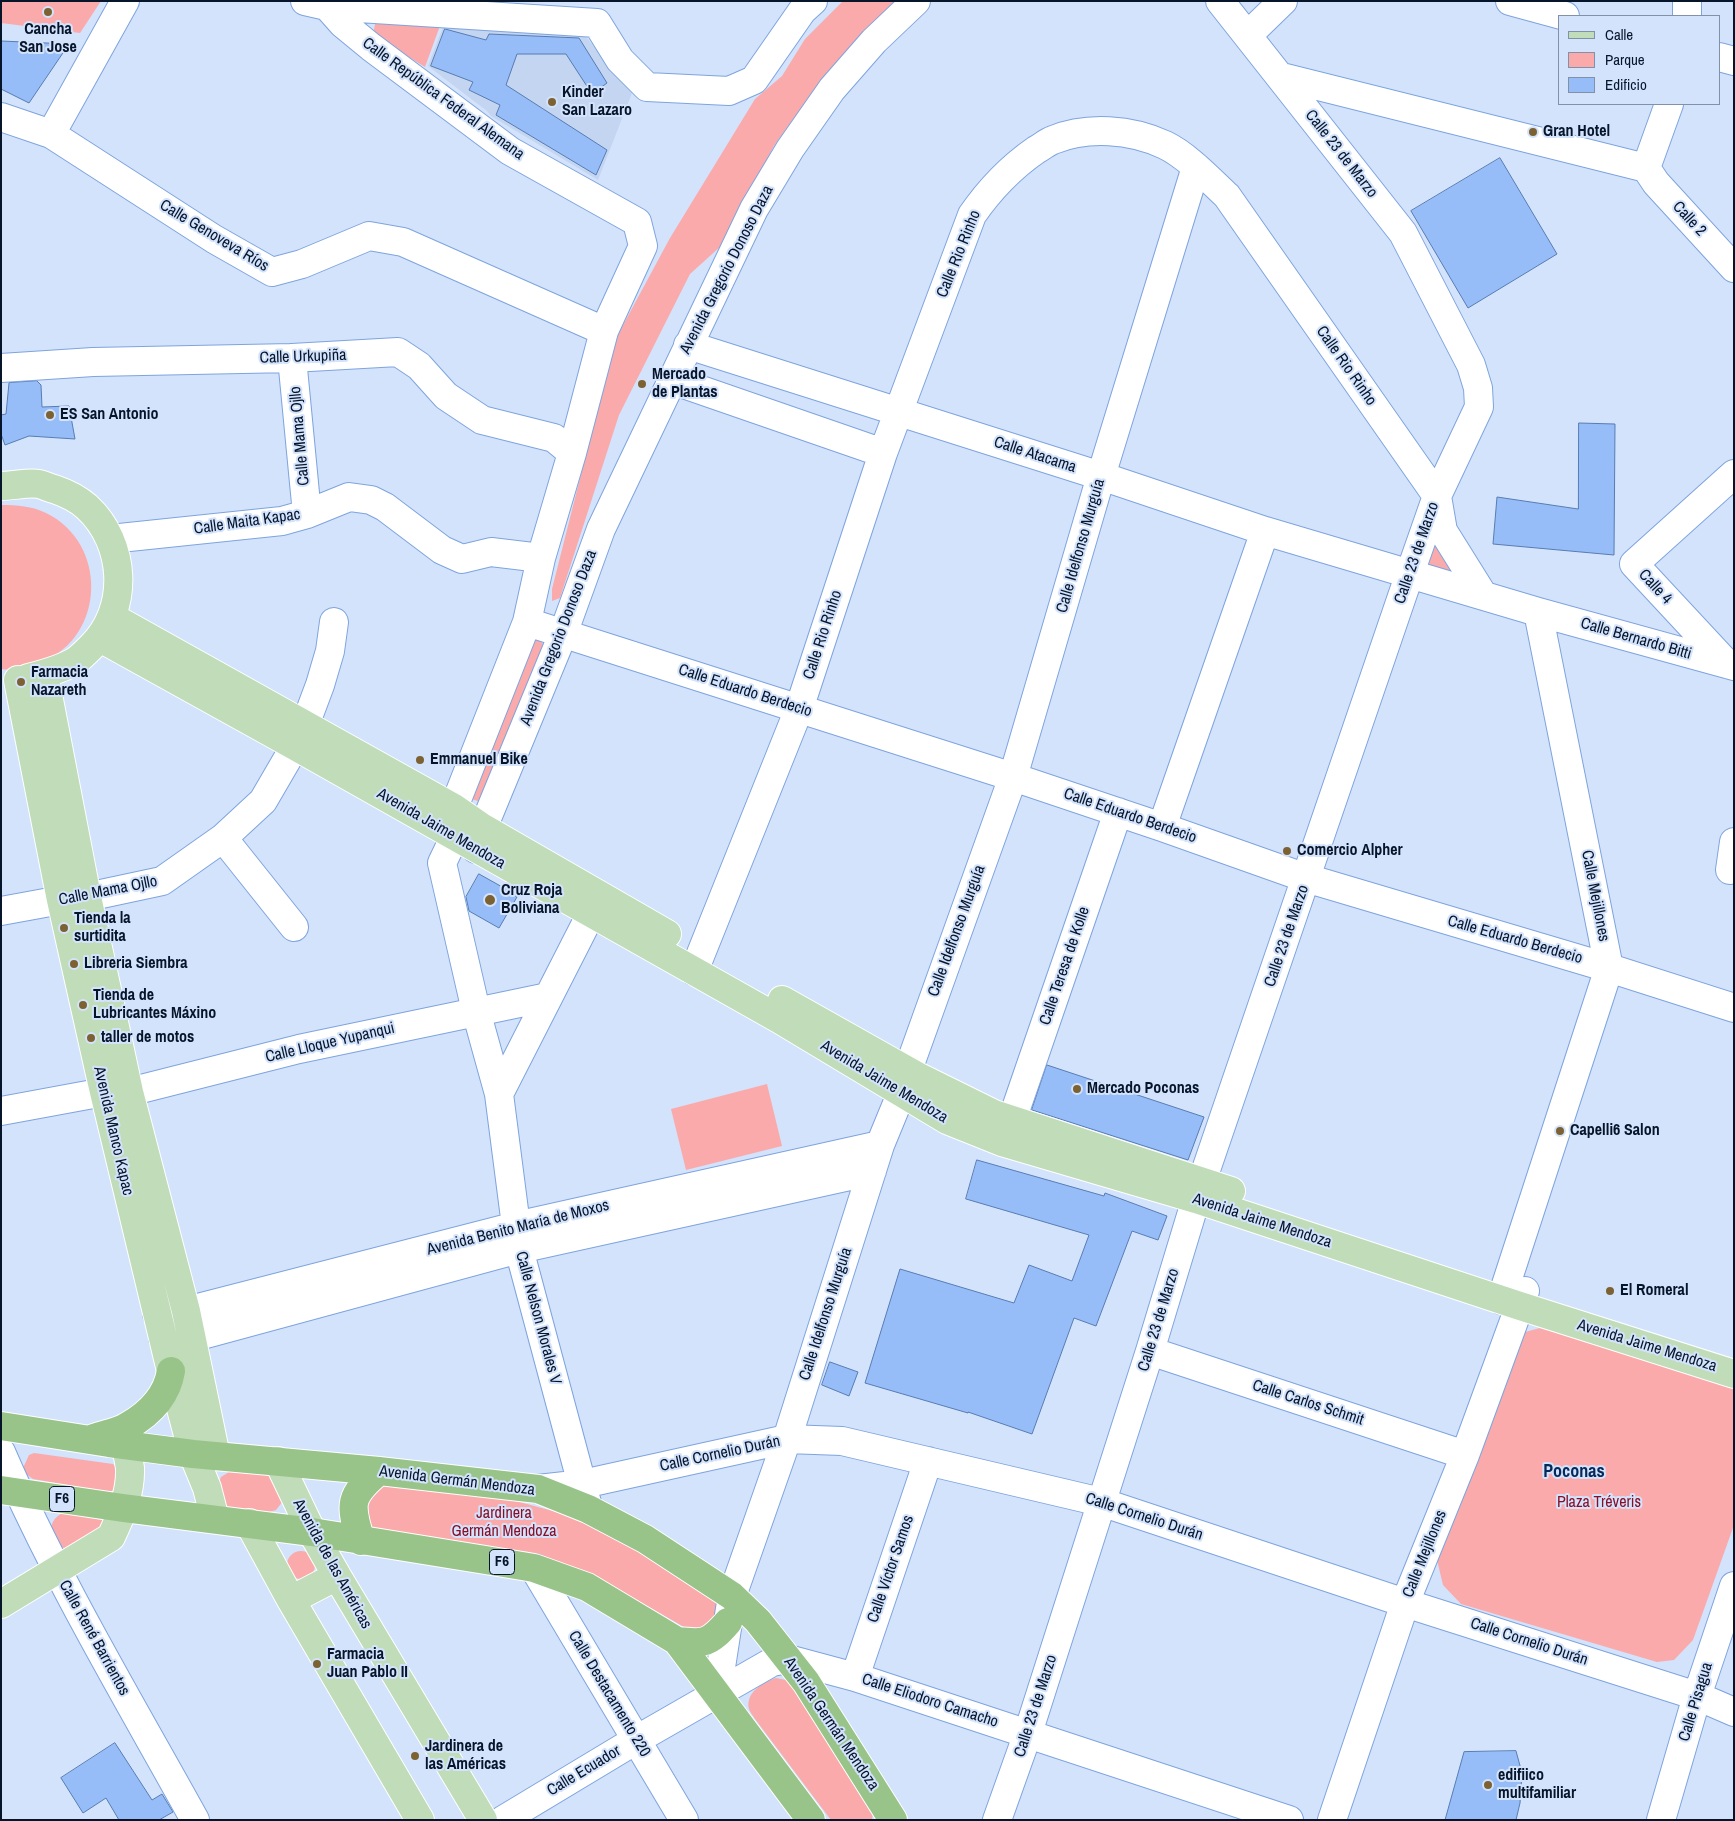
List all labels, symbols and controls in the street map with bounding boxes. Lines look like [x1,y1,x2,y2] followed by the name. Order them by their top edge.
[42,6,54,18] marker: Cancha San Jose
[1558,15,1720,105] legend
[19,20,77,58] place label: Cancha San Jose
[1605,24,1633,45] text: Calle
[358,34,528,164] street label: Calle República Federal Alemana
[1605,49,1645,70] text: Parque
[1605,74,1647,95] text: Edificio
[562,83,632,121] place label: Kinder San Lazaro
[546,96,558,108] marker: Kinder San Lazaro
[1301,106,1381,202] street label: Calle 23 de Marzo
[1543,122,1610,142] place label: Gran Hotel
[1527,126,1539,138] marker: Gran Hotel
[676,183,778,357] street label: Avenida Gregorio Donoso Daza
[156,196,272,276] street label: Calle Genoveva Ríos
[1668,198,1710,240] street label: Calle 2
[933,207,985,301] street label: Calle Rio Rinho
[1312,323,1380,409] street label: Calle Rio Rinho
[259,346,347,368] street label: Calle Urkupiña
[652,365,718,403] place label: Mercado de Plantas
[636,378,648,390] marker: Mercado de Plantas
[286,385,314,487] street label: Calle Mama Ojllo
[60,405,158,425] place label: ES San Antonio
[44,409,56,421] marker: ES San Antonio
[991,433,1079,477] street label: Calle Atacama
[1053,477,1109,615] street label: Calle Idelfonso Murguía
[1391,500,1443,606] street label: Calle 23 de Marzo
[193,505,301,539] street label: Calle Maita Kapac
[517,548,601,728] street label: Avenida Gregorio Donoso Daza
[1634,566,1676,608] street label: Calle 4
[800,588,846,682] street label: Calle Rio Rinho
[1578,614,1694,664] street label: Calle Bernardo Bitti
[676,660,814,722] street label: Calle Eduardo Berdecio
[31,663,88,701] place label: Farmacia Nazareth
[15,676,27,688] marker: Farmacia Nazareth
[430,750,528,770] place label: Emmanuel Bike
[414,754,426,766] marker: Emmanuel Bike
[373,784,509,874] street label: Avenida Jaime Mendoza
[1061,784,1199,848] street label: Calle Eduardo Berdecio
[1297,841,1403,861] place label: Comercio Alpher
[1281,845,1293,857] marker: Comercio Alpher
[1577,849,1613,943] street label: Calle Mejillones
[924,863,990,999] street label: Calle Idelfonso Murguía
[57,872,159,910] street label: Calle Mama Ojllo
[501,881,562,919] place label: Cruz Roja Boliviana
[1261,883,1313,989] street label: Calle 23 de Marzo
[483,893,497,907] marker: Cruz Roja Boliviana
[1036,904,1094,1028] street label: Calle Teresa de Kolle
[74,909,131,947] place label: Tienda la surtidita
[1445,912,1585,968] street label: Calle Eduardo Berdecio
[58,922,70,934] marker: Tienda la surtidita
[84,954,188,974] place label: Libreria Siembra
[68,958,80,970] marker: Libreria Siembra
[93,986,216,1024] place label: Tienda de Lubricantes Máxino
[77,999,89,1011] marker: Tienda de Lubricantes Máxino
[264,1019,396,1067] street label: Calle Lloque Yupanqui
[101,1028,194,1048] place label: taller de motos
[85,1032,97,1044] marker: taller de motos
[817,1036,951,1128] street label: Avenida Jaime Mendoza
[89,1065,137,1197] street label: Avenida Manco Kapac
[1087,1079,1199,1099] place label: Mercado Poconas
[1071,1083,1083,1095] marker: Mercado Poconas
[1570,1121,1660,1141] place label: Capelli6 Salon
[1554,1125,1566,1137] marker: Capelli6 Salon
[1190,1189,1334,1253] street label: Avenida Jaime Mendoza
[425,1196,611,1260] street label: Avenida Benito María de Moxos
[795,1245,857,1383] street label: Calle Idelfonso Murguía
[511,1249,565,1387] street label: Calle Nelson Morales V
[1134,1266,1184,1374] street label: Calle 23 de Marzo
[1620,1281,1689,1301] place label: El Romeral
[1604,1285,1616,1297] marker: El Romeral
[1575,1316,1719,1376] street label: Avenida Jaime Mendoza
[1250,1376,1366,1430] street label: Calle Carlos Schmit
[658,1432,782,1476] street label: Calle Cornelio Durán
[1543,1461,1605,1483] district label: Poconas
[378,1462,536,1500] street label: Avenida Germán Mendoza
[50,1486,74,1512] road number: F6
[1083,1489,1205,1545] street label: Calle Cornelio Durán
[1557,1493,1641,1513] park label: Plaza Tréveris
[288,1496,376,1632] street label: Avenida de las Américas
[451,1504,557,1542] park label: Jardinera Germán Mendoza
[1399,1507,1451,1601] street label: Calle Mejillones
[864,1513,918,1625] street label: Calle Víctor Samos
[490,1550,514,1574] road number: F6
[54,1577,134,1699] street label: Calle René Barrientos
[1468,1614,1590,1670] street label: Calle Cornelio Durán
[564,1627,654,1761] street label: Calle Destacamento 220
[327,1645,408,1683] place label: Farmacia Juan Pablo II
[1010,1652,1062,1760] street label: Calle 23 de Marzo
[779,1654,883,1794] street label: Avenida Germán Mendoza
[311,1658,323,1670] marker: Farmacia Juan Pablo II
[1675,1660,1717,1744] street label: Calle Pisagua
[859,1670,1001,1732] street label: Calle Eliodoro Camacho
[425,1737,506,1775] place label: Jardinera de las Américas
[544,1742,624,1800] street label: Calle Ecuador
[409,1750,421,1762] marker: Jardinera de las Américas
[1498,1766,1576,1804] place label: edifiico multifamiliar
[1482,1779,1494,1791] marker: edifiico multifamiliar

